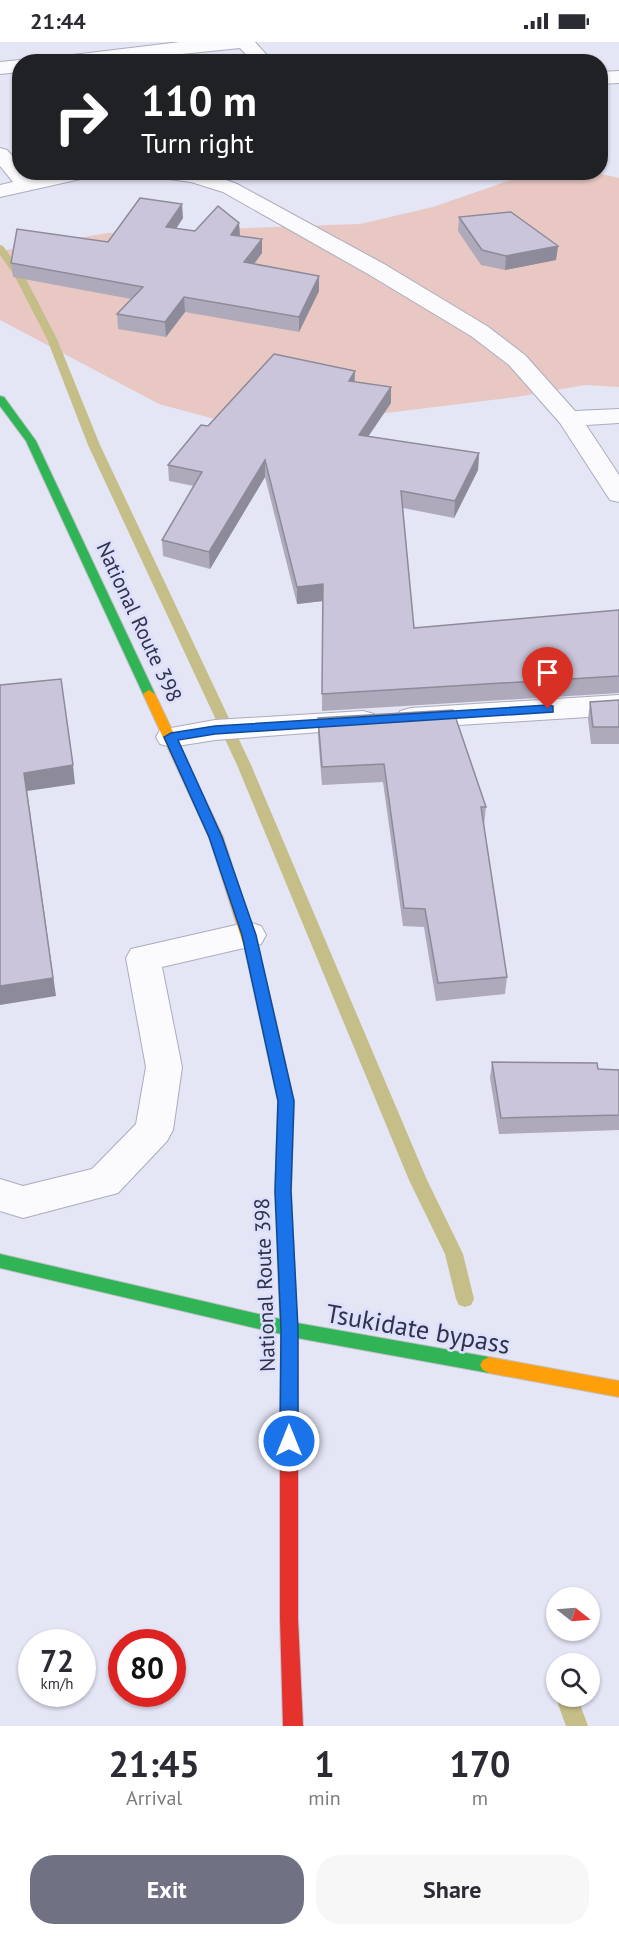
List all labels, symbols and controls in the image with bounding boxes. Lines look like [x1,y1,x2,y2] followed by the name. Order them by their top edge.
[30,7,86,35] text: 21:44
[141,73,257,128] text: 110 m
[42,78,120,156] icon: right
[141,126,254,160] text: Turn right
[90,537,188,706] street label: National Route 398
[522,647,573,709] pin
[531,656,564,689] icon: arrive
[248,1198,281,1372] street label: National Route 398
[323,1296,513,1361] street label: Tsukidate bypass
[257,1409,321,1473] position arrow
[546,1587,600,1641] north arrow
[546,1587,600,1707] map controls
[108,1629,186,1707] speed limit sign: 80
[40,1641,74,1680] text: 72
[546,1653,600,1707] button: search
[41,1674,73,1693] text: km/h
[108,1740,200,1787] text: 21:45
[314,1740,335,1787] text: 1
[449,1740,511,1787] text: 170
[126,1785,182,1811] text: Arrival
[308,1785,341,1811] text: min
[472,1785,488,1811] text: m
[30,1855,304,1924] button: Exit
[316,1855,589,1924] button: Share

